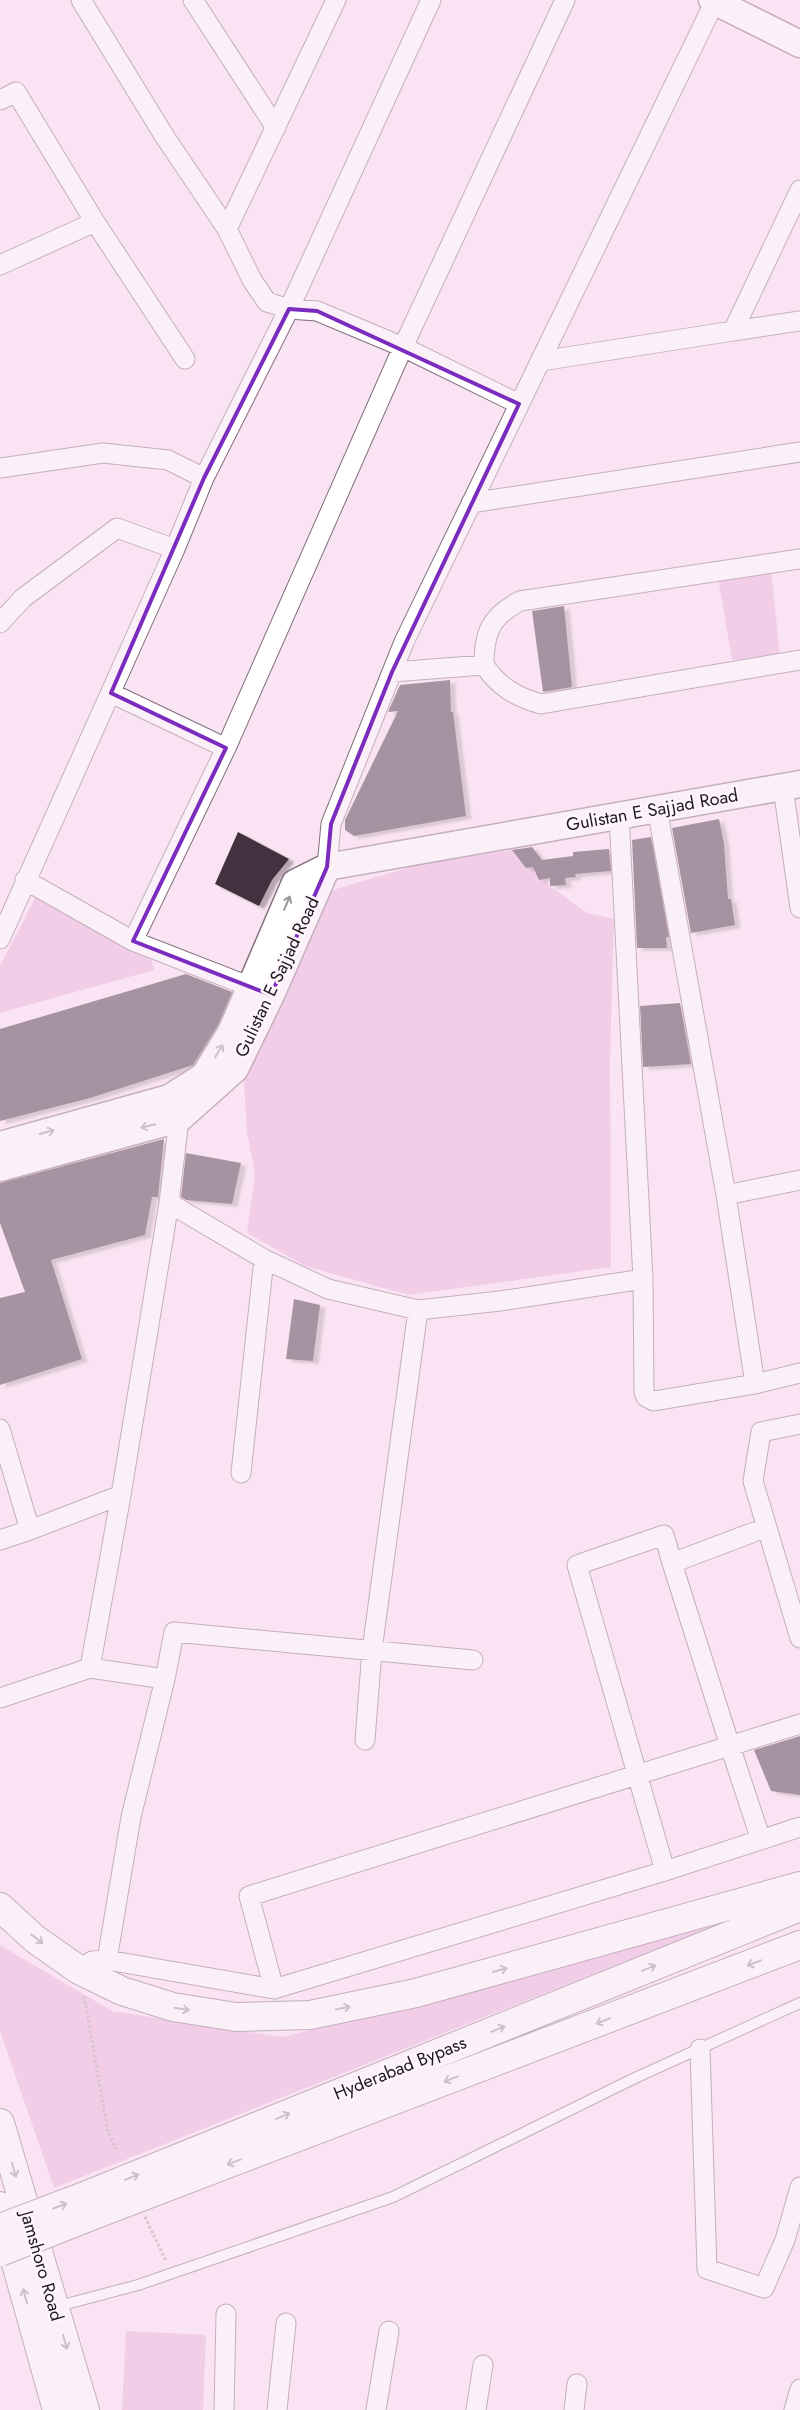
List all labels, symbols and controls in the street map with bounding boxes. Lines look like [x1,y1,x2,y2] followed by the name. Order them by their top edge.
[564,782,740,838] street label: Gulistan E Sajjad Road
[228,892,326,1062] street label: Gulistan E Sajjad Road
[282,896,292,911] one-way arrow
[215,1044,225,1058] one-way arrow
[141,1122,157,1132] one-way arrow
[39,1127,55,1136] one-way arrow
[30,1933,43,1944] one-way arrow
[747,1959,762,1968] one-way arrow
[641,1962,656,1972] one-way arrow
[492,1964,508,1974] one-way arrow
[334,2003,350,2013] one-way arrow
[173,2004,189,2014] one-way arrow
[596,2017,611,2026] one-way arrow
[491,2023,506,2032] one-way arrow
[330,2030,470,2106] street label: Hyderabad Bypass
[444,2075,459,2084] one-way arrow
[275,2111,290,2120] one-way arrow
[227,2158,242,2167] one-way arrow
[9,2161,19,2177] one-way arrow
[124,2172,139,2181] one-way arrow
[52,2200,67,2210] one-way arrow
[13,2206,70,2324] street label: Jamshoro Road
[20,2288,30,2304] one-way arrow
[60,2334,70,2350] one-way arrow

